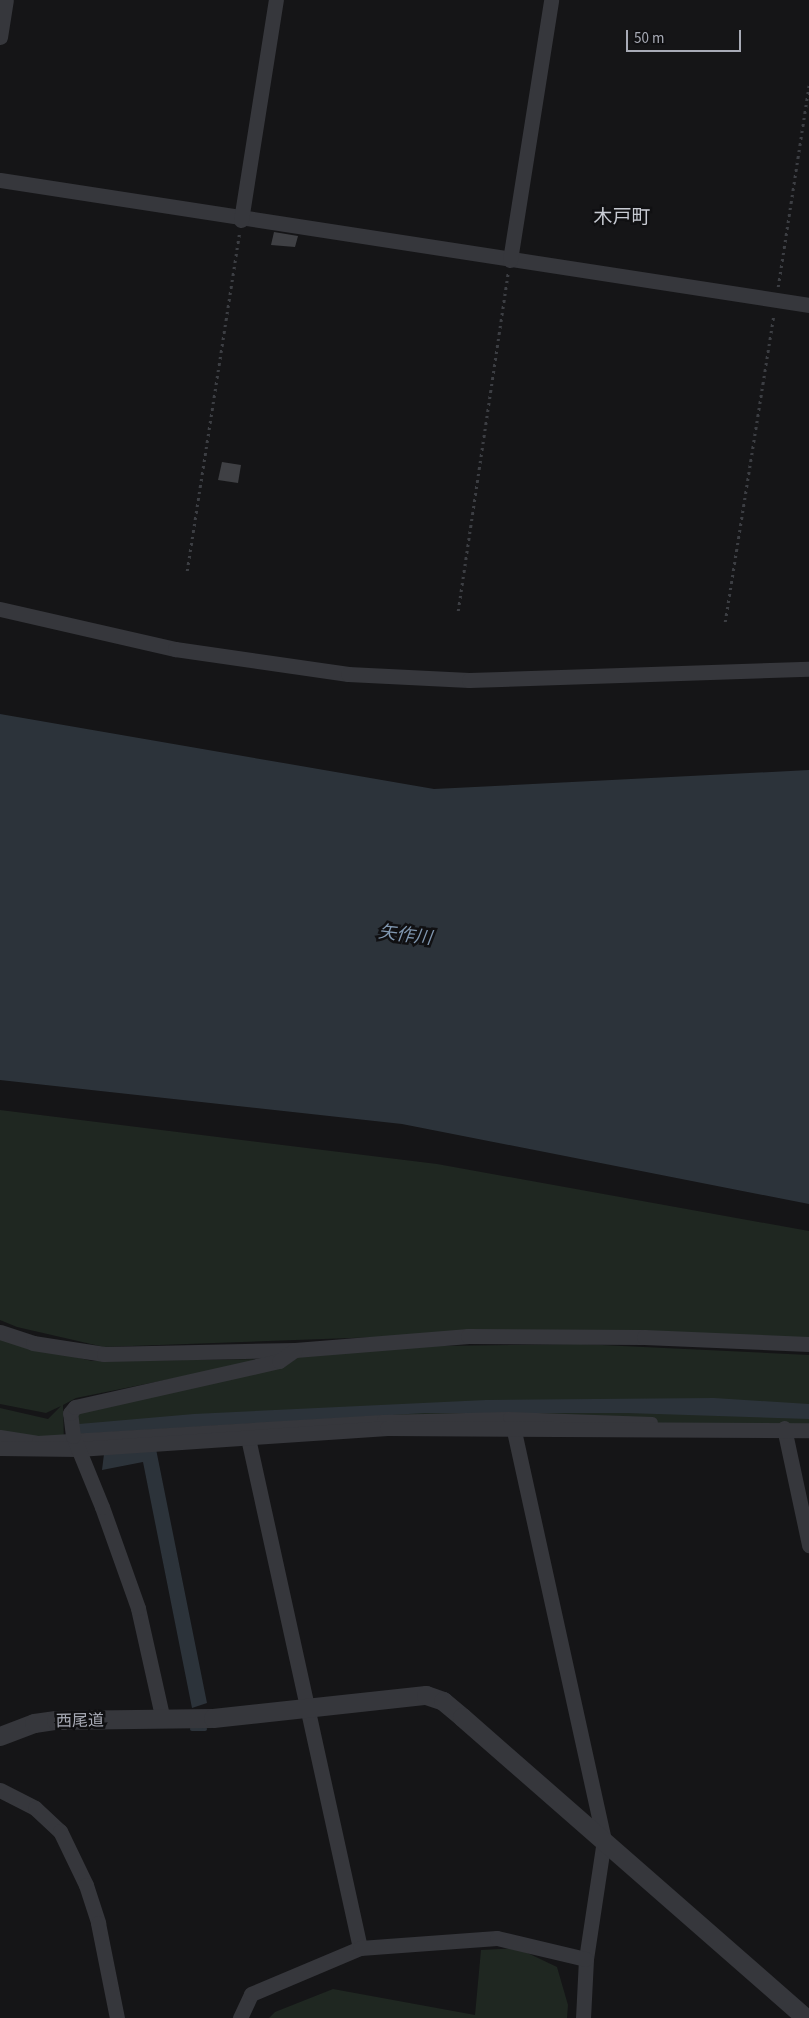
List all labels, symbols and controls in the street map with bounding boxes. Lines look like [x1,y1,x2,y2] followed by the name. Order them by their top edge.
[629,20,744,52] scale bar
[634,28,664,49] text: 50 m
[594,207,650,229] district label: 木戸町
[377,922,433,950] water label: 矢作川
[56,1711,104,1731] street label: 西尾道

